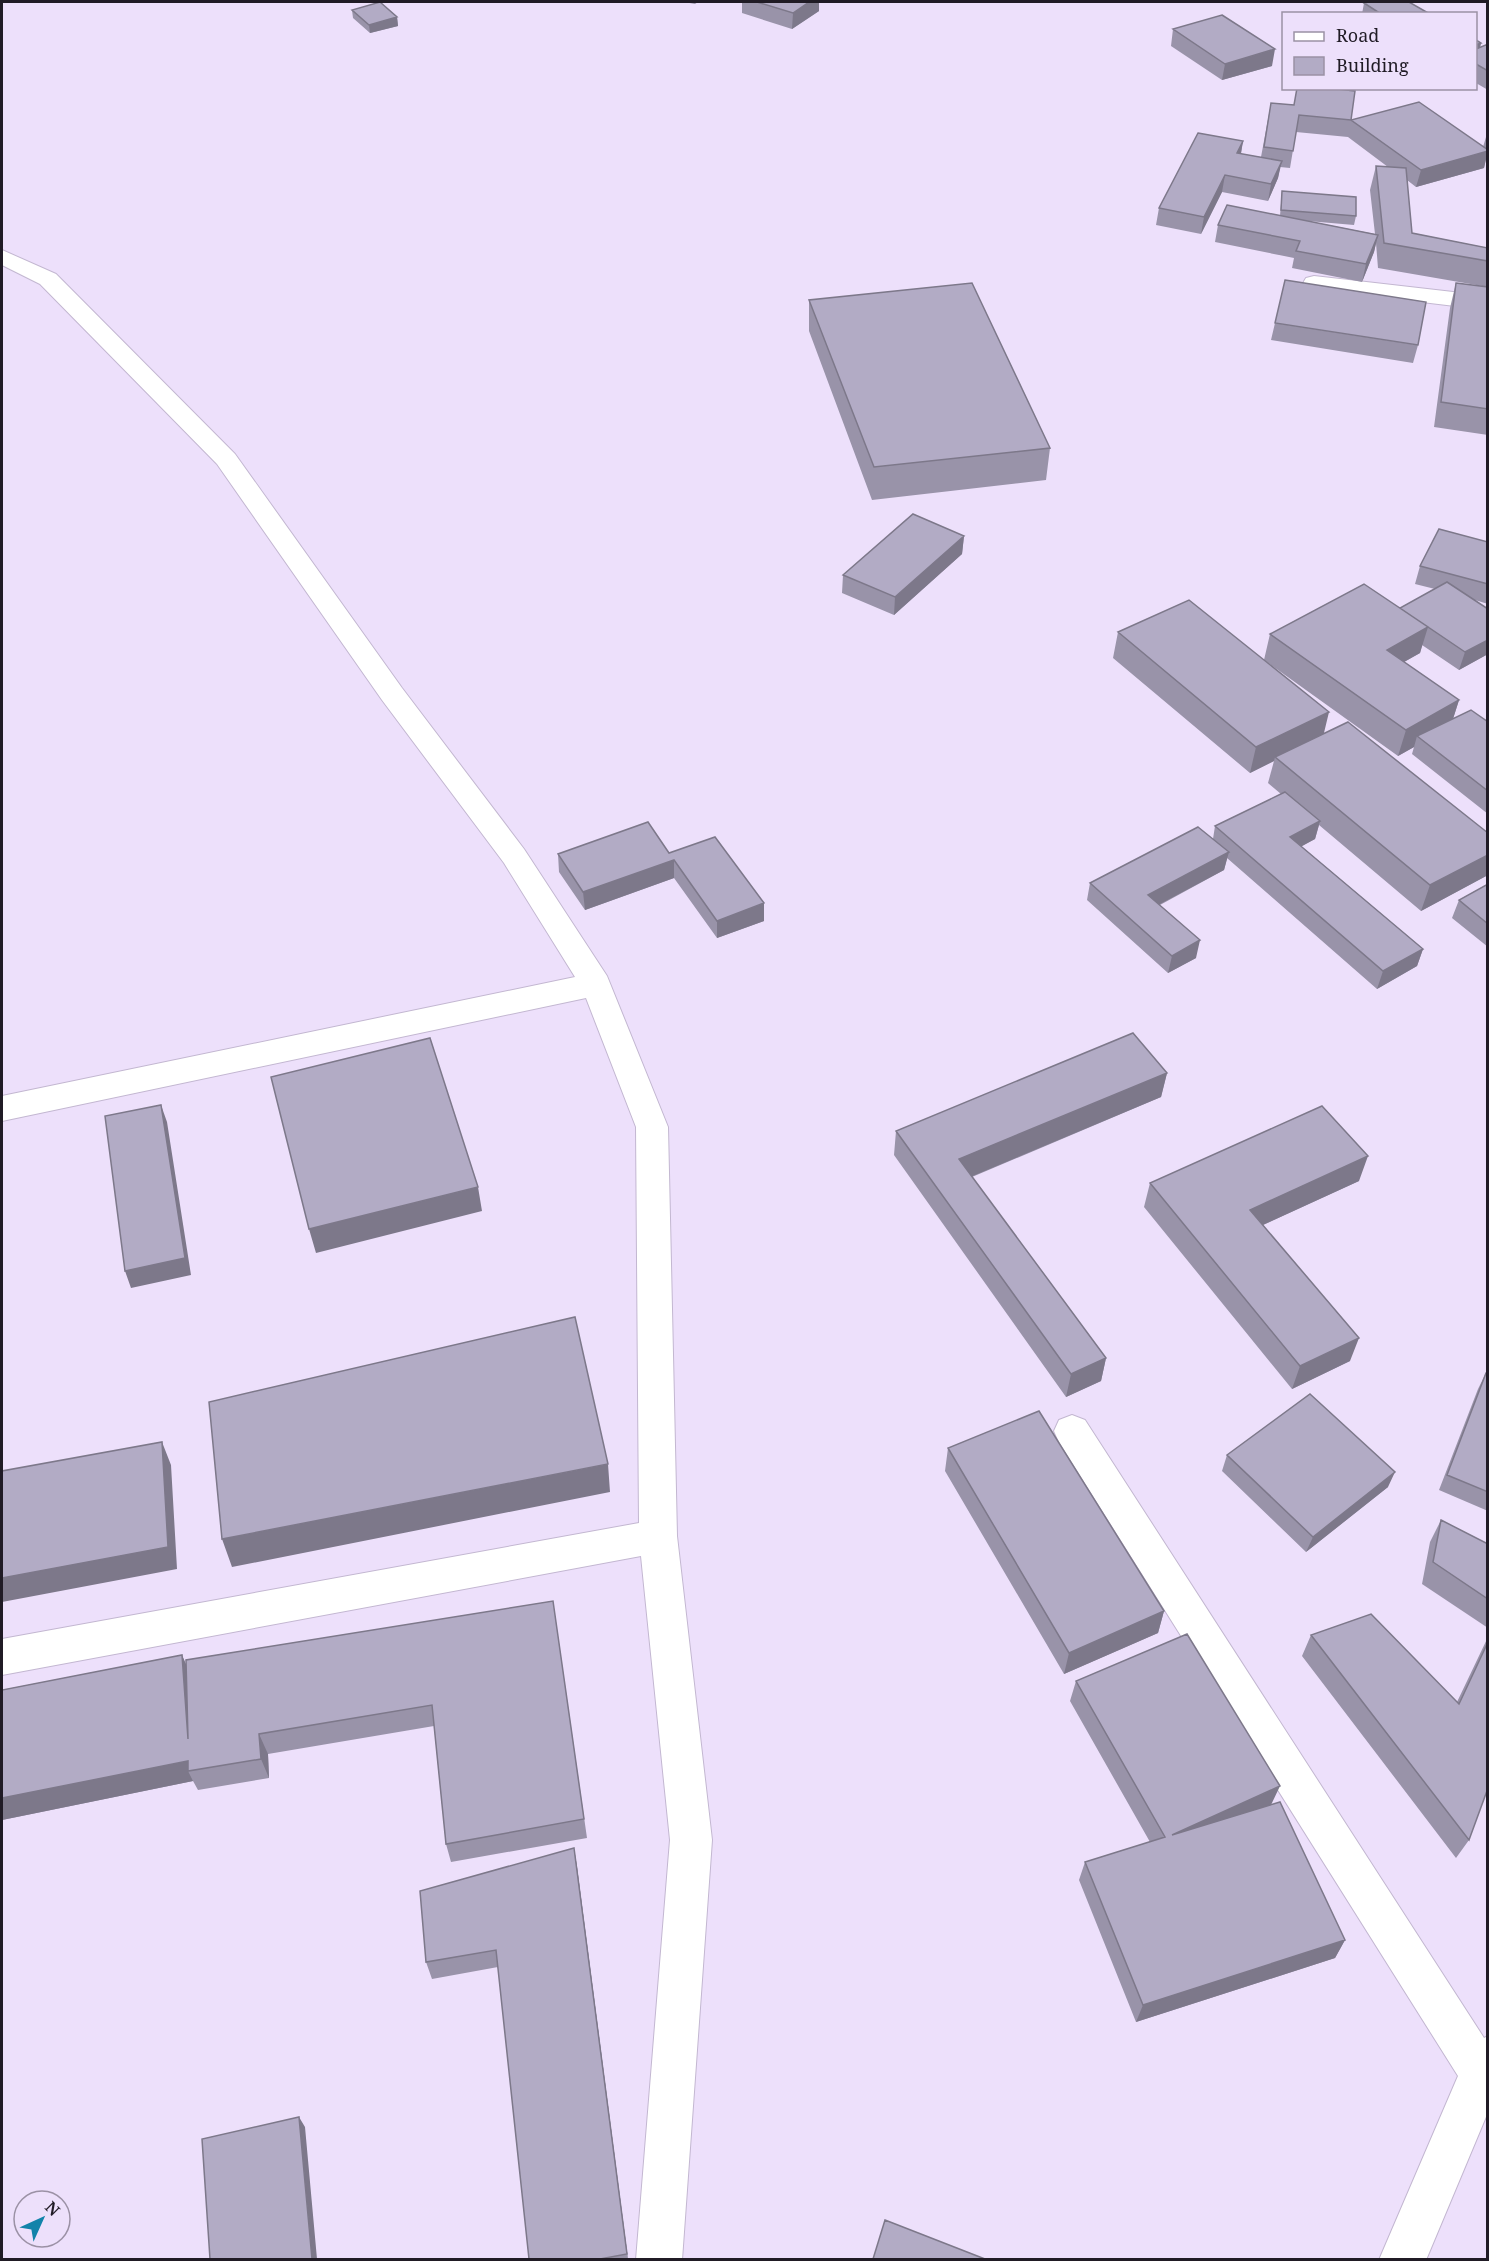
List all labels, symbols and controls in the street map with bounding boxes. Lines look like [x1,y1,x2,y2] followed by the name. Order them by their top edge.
[1282,12,1477,90] legend
[1336,23,1379,47] text: Road
[1336,53,1409,77] text: Building
[12,2189,72,2249] north arrow
[40,2196,65,2221] text: N

